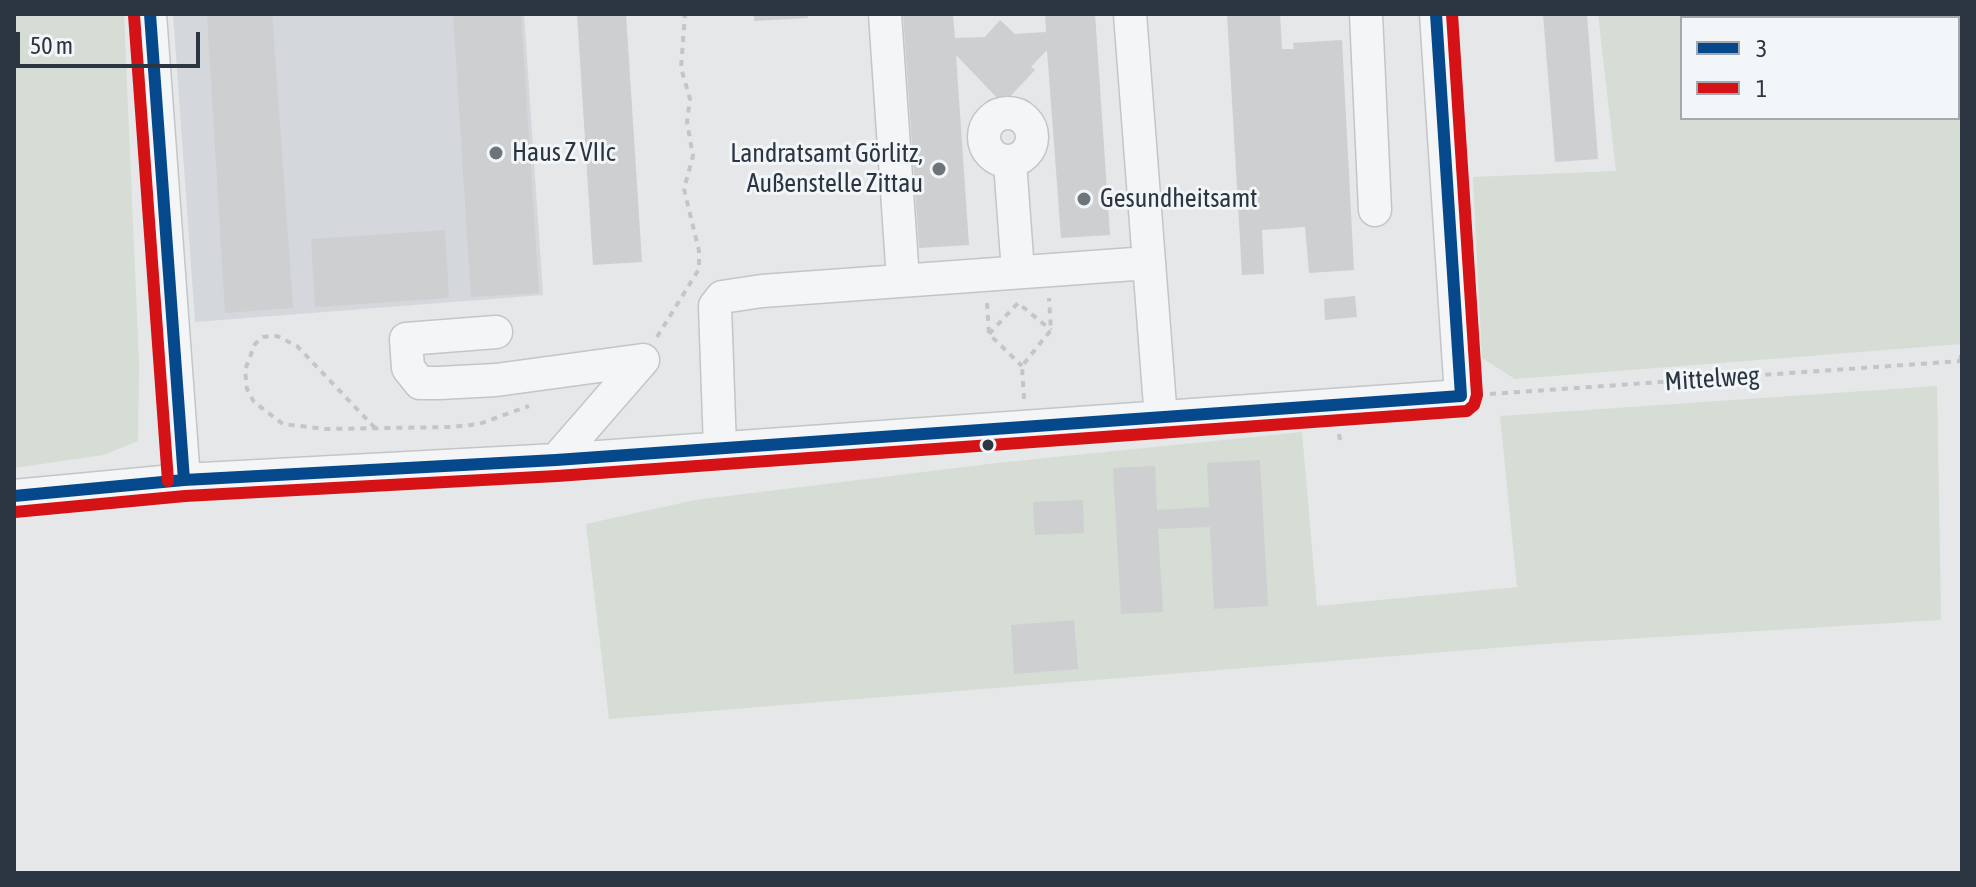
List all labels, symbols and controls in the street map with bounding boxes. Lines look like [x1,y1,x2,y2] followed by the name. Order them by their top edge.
[20,16,204,66] scale bar
[1680,16,1960,120] legend
[30,32,73,59] text: 50 m
[1756,35,1767,62] text: 3
[1756,75,1767,102] text: 1
[512,137,615,169] place label: Haus Z VIIc
[730,138,923,200] place label: Landratsamt Görlitz, Außenstelle Zittau
[487,144,505,162] marker: Haus Z VIIc
[930,160,948,178] marker: Landratsamt Görlitz, Außenstelle Zittau
[1100,183,1258,215] place label: Gesundheitsamt
[1075,190,1093,208] marker: Gesundheitsamt
[1664,360,1760,398] street label: Mittelweg
[980,437,996,453] unlabelled marker

